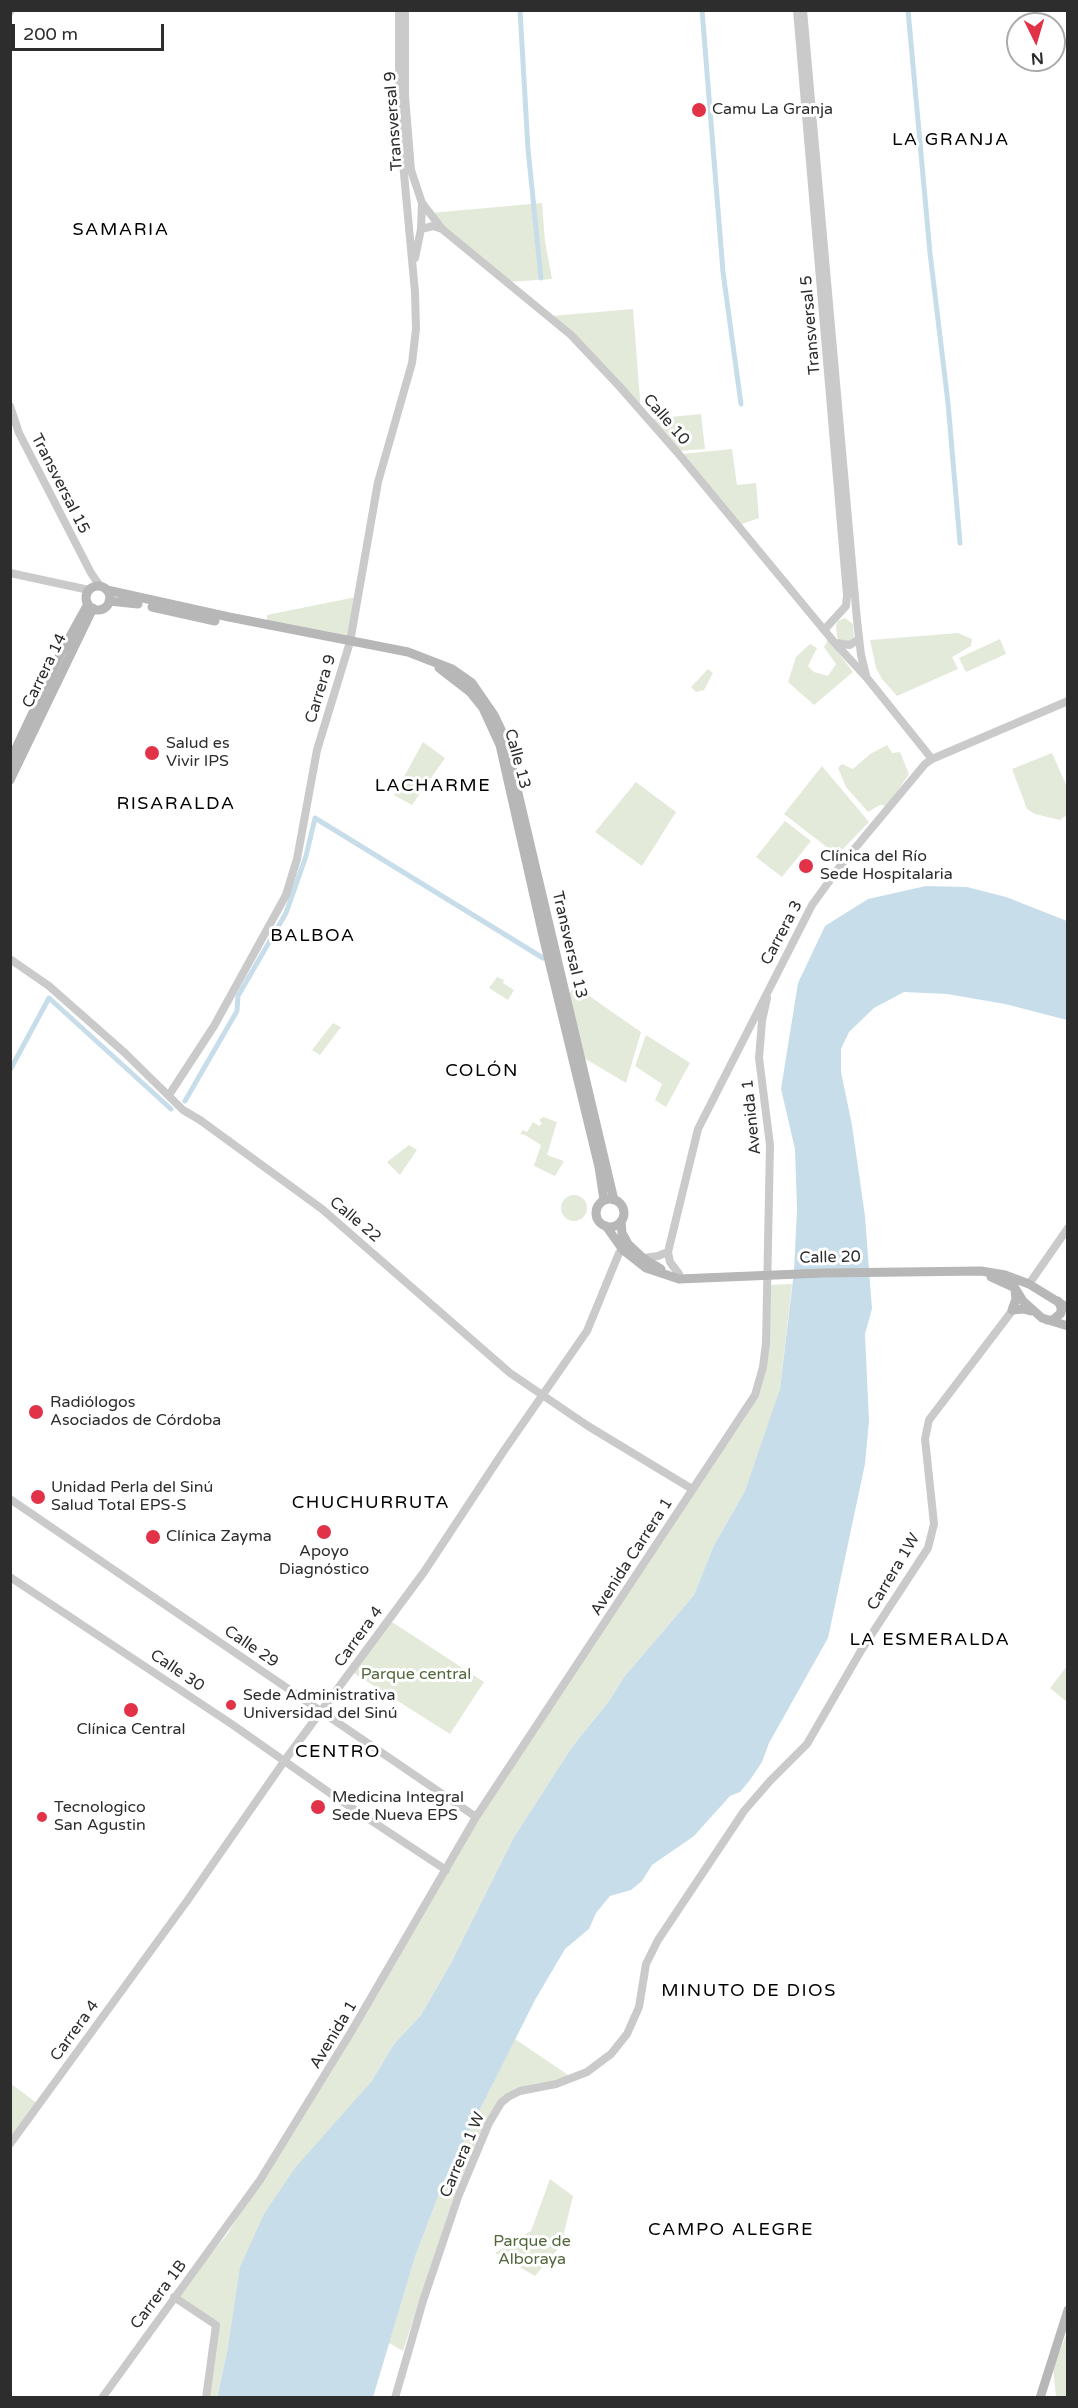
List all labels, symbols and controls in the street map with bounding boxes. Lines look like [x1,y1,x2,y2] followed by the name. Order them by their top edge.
[15,12,166,50] scale bar
[1006,12,1066,72] north arrow
[23,23,78,45] text: 200 m
[1030,47,1045,68] text: N
[381,71,407,171] street label: Transversal 9
[712,100,833,120] place label: Camu La Granja
[690,101,708,119] marker: Camu La Granja
[892,129,1010,151] district label: LA GRANJA
[72,219,170,241] district label: SAMARIA
[797,275,825,375] street label: Transversal 5
[639,391,693,449] street label: Calle 10
[27,431,93,537] street label: Transversal 15
[19,631,71,711] street label: Carrera 14
[302,652,340,726] street label: Carrera 9
[500,727,534,791] street label: Calle 13
[166,734,230,772] place label: Salud es Vivir IPS
[143,744,161,762] marker: Salud es Vivir IPS
[375,775,491,797] district label: LACHARME
[116,793,236,815] district label: RISARALDA
[820,847,953,885] place label: Clínica del Río Sede Hospitalaria
[797,857,815,875] marker: Clínica del Río Sede Hospitalaria
[547,889,591,1001] street label: Transversal 13
[757,897,807,969] street label: Carrera 3
[270,925,356,947] district label: BALBOA
[445,1060,519,1082] district label: COLÓN
[738,1078,766,1156] street label: Avenida 1
[325,1193,385,1247] street label: Calle 22
[799,1248,861,1268] street label: Calle 20
[50,1393,221,1431] place label: Radiólogos Asociados de Córdoba
[27,1403,45,1421] marker: Radiólogos Asociados de Córdoba
[51,1478,213,1516] place label: Unidad Perla del Sinú Salud Total EPS-S
[29,1488,47,1506] marker: Unidad Perla del Sinú Salud Total EPS-S
[292,1492,450,1514] district label: CHUCHURRUTA
[587,1495,677,1619] street label: Avenida Carrera 1
[315,1523,333,1541] marker: Apoyo Diagnóstico
[166,1527,272,1547] place label: Clínica Zayma
[144,1528,162,1546] marker: Clínica Zayma
[863,1530,925,1614] street label: Carrera 1W
[279,1542,369,1580] place label: Apoyo Diagnóstico
[331,1603,387,1671] street label: Carrera 4
[220,1622,282,1672] street label: Calle 29
[850,1629,1010,1651] district label: LA ESMERALDA
[146,1646,208,1696] street label: Calle 30
[361,1665,471,1685] park label: Parque central
[243,1686,398,1724] place label: Sede Administrativa Universidad del Sinú
[224,1698,238,1712] marker: Sede Administrativa Universidad del Sinú
[122,1701,140,1719] marker: Clínica Central
[76,1720,186,1740] place label: Clínica Central
[295,1741,381,1763] district label: CENTRO
[332,1788,464,1826] place label: Medicina Integral Sede Nueva EPS
[54,1798,146,1836] place label: Tecnologico San Agustin
[309,1798,327,1816] marker: Medicina Integral Sede Nueva EPS
[35,1810,49,1824] marker: Tecnologico San Agustin
[661,1980,837,2002] district label: MINUTO DE DIOS
[47,1997,103,2065] street label: Carrera 4
[306,1998,362,2072] street label: Avenida 1
[436,2109,490,2201] street label: Carrera 1 W
[648,2219,814,2241] district label: CAMPO ALEGRE
[493,2232,571,2270] park label: Parque de Alboraya
[127,2257,191,2333] street label: Carrera 1B

